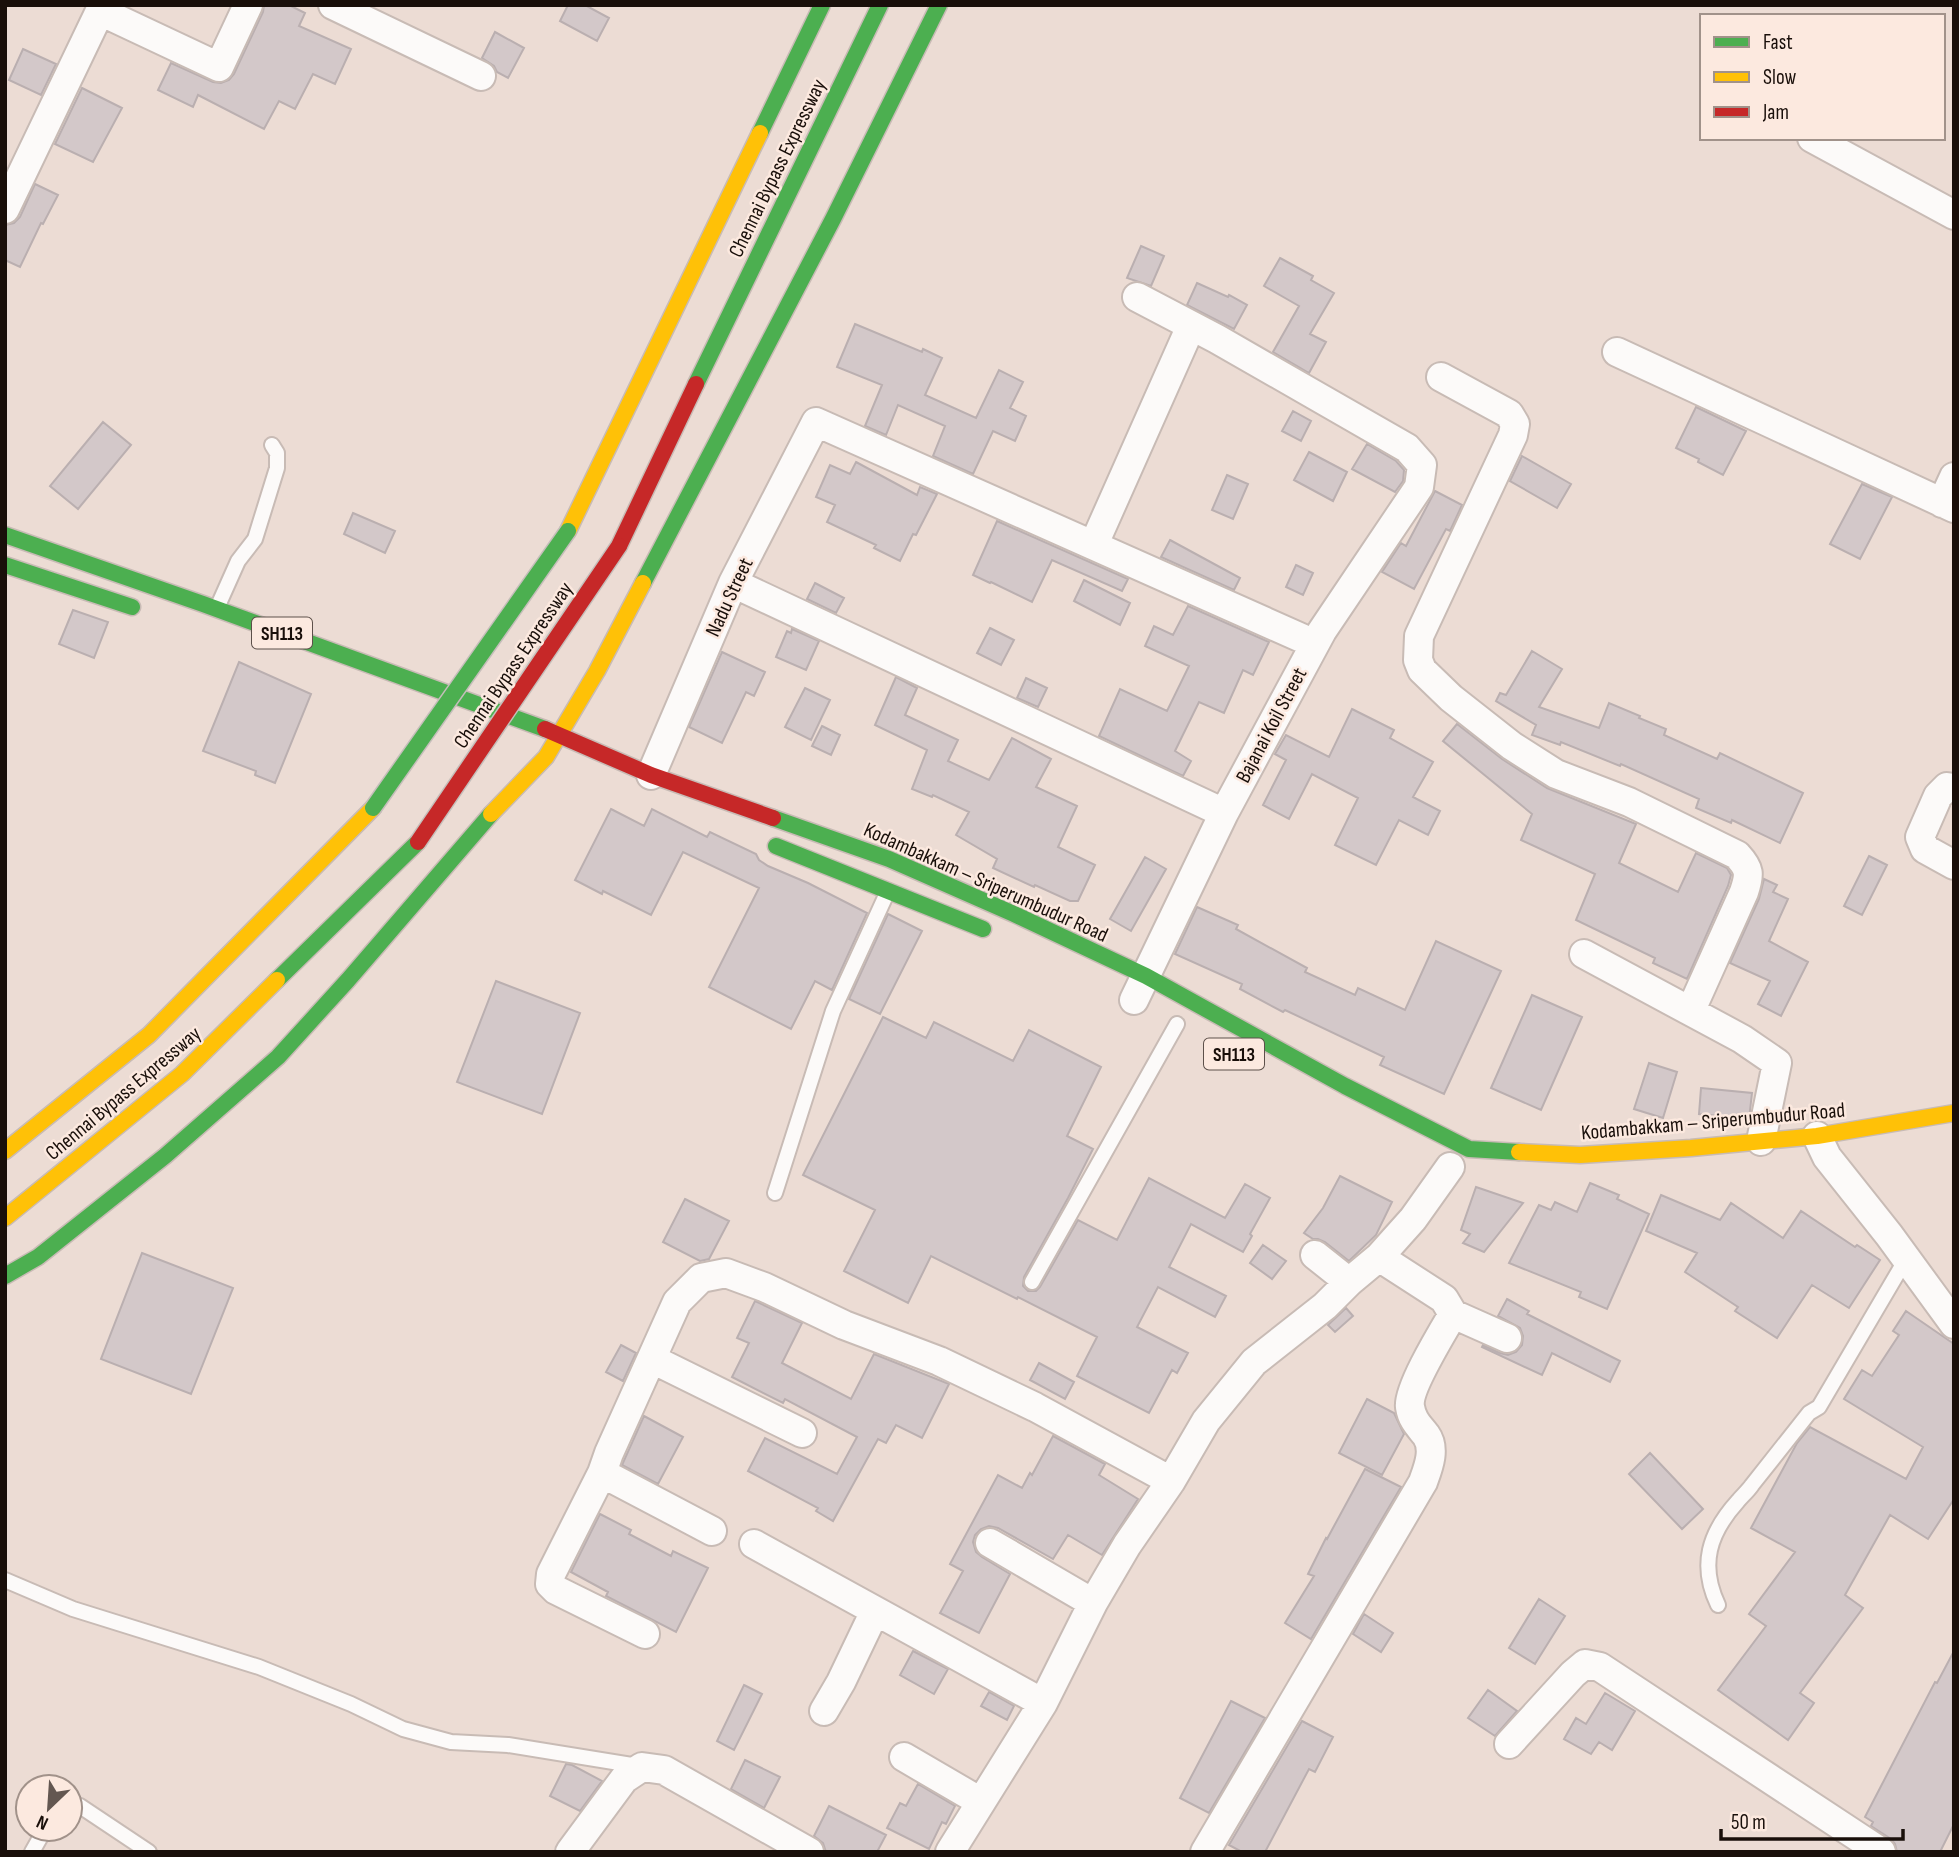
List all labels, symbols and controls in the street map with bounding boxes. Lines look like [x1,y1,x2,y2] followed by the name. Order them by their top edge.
[1700,14,1945,140] legend
[1763,30,1793,55] text: Fast
[1763,65,1797,90] text: Slow
[723,75,831,261] street label: Chennai Bypass Expressway
[1762,100,1789,125] text: Jam
[700,554,759,641] street label: Nadu Street
[449,577,578,753] street label: Chennai Bypass Expressway
[252,618,312,648] road number: SH113
[1231,663,1312,787] street label: Bajanai Koil Street
[860,817,1112,948] street label: Kodambakkam – Sriperumbudur Road
[41,1021,206,1166] street label: Chennai Bypass Expressway
[1204,1038,1264,1070] road number: SH113
[1580,1098,1846,1145] street label: Kodambakkam – Sriperumbudur Road
[14,1773,84,1843] north arrow
[1721,1798,1903,1842] scale bar
[33,1809,52,1835] text: N
[1731,1810,1766,1835] text: 50 m

